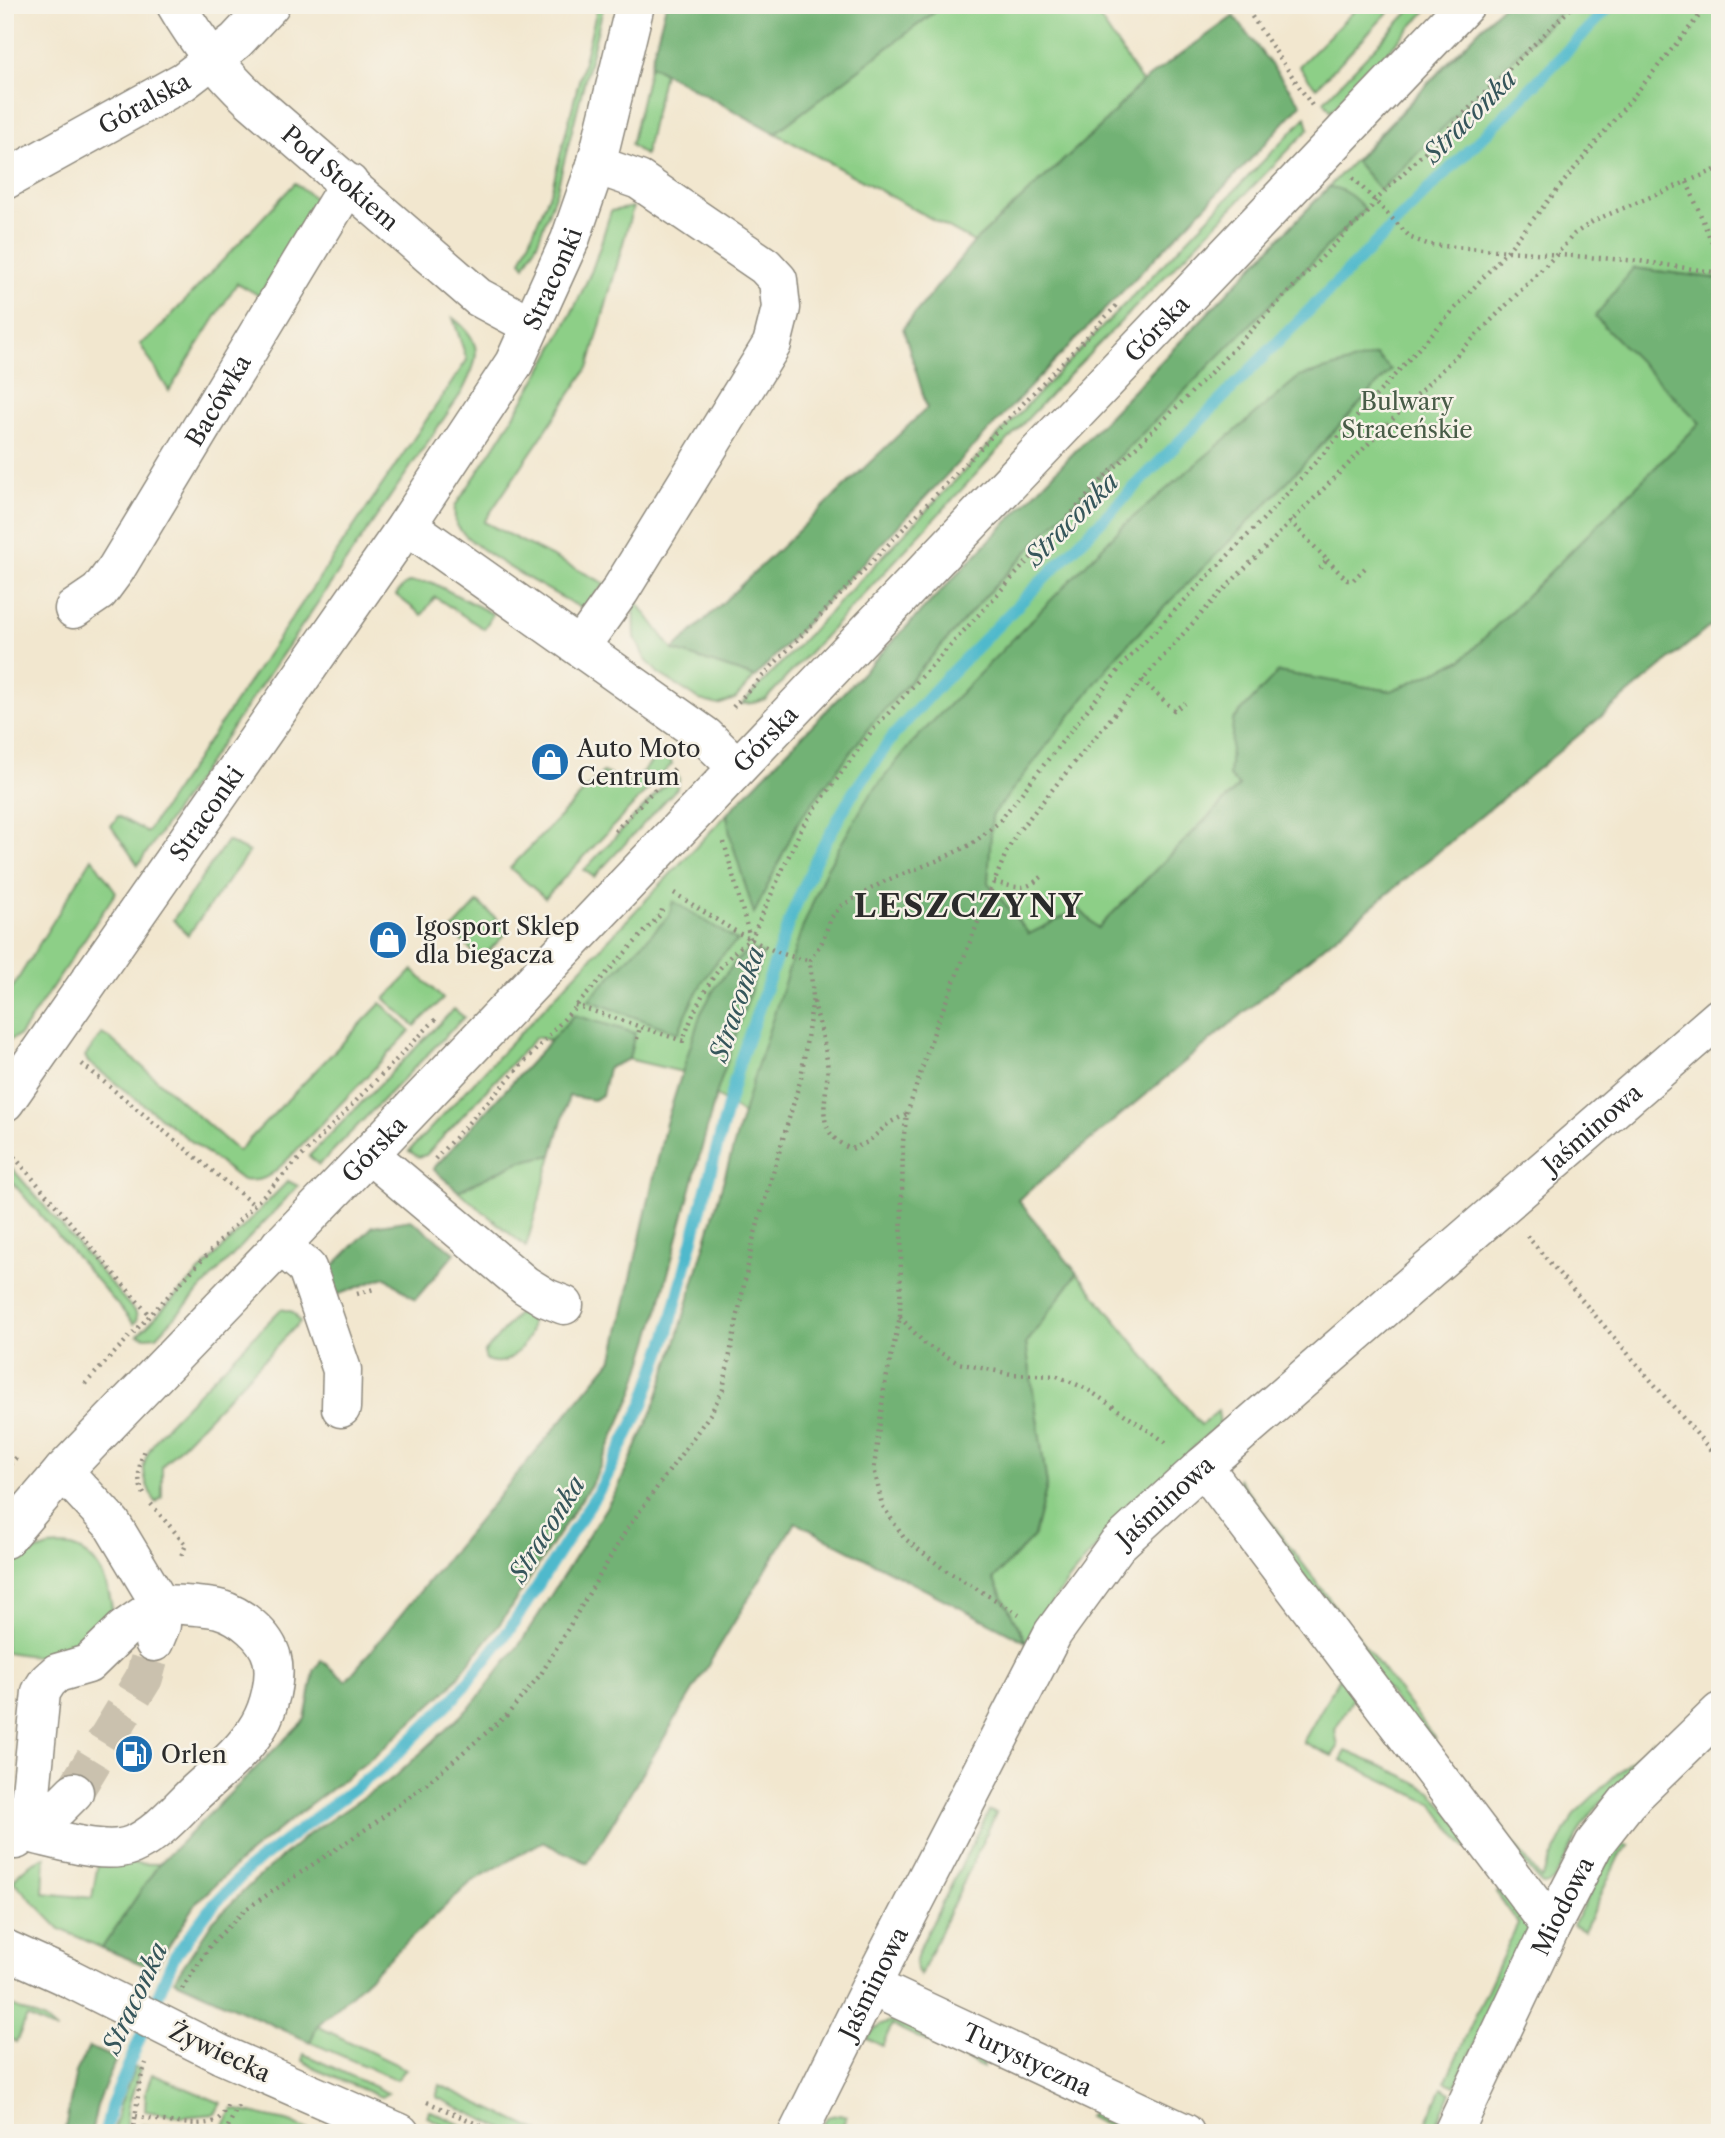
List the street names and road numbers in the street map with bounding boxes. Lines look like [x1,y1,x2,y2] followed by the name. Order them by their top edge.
[93,66,195,140] street label: Góralska
[276,119,405,236] street label: Pod Stokiem
[517,224,588,334] street label: Straconki
[1118,289,1195,368] street label: Górska
[179,349,257,451] street label: Bacówka
[727,699,804,778] street label: Górska
[163,760,249,866] street label: Straconki
[1533,1077,1648,1182] street label: Jaśminowa
[335,1109,412,1188] street label: Górska
[1107,1449,1220,1556] street label: Jaśminowa
[1525,1851,1600,1960] street label: Miodowa
[831,1921,914,2047] street label: Jaśminowa
[165,2015,276,2088] street label: Żywiecka
[959,2017,1097,2102] street label: Turystyczna

